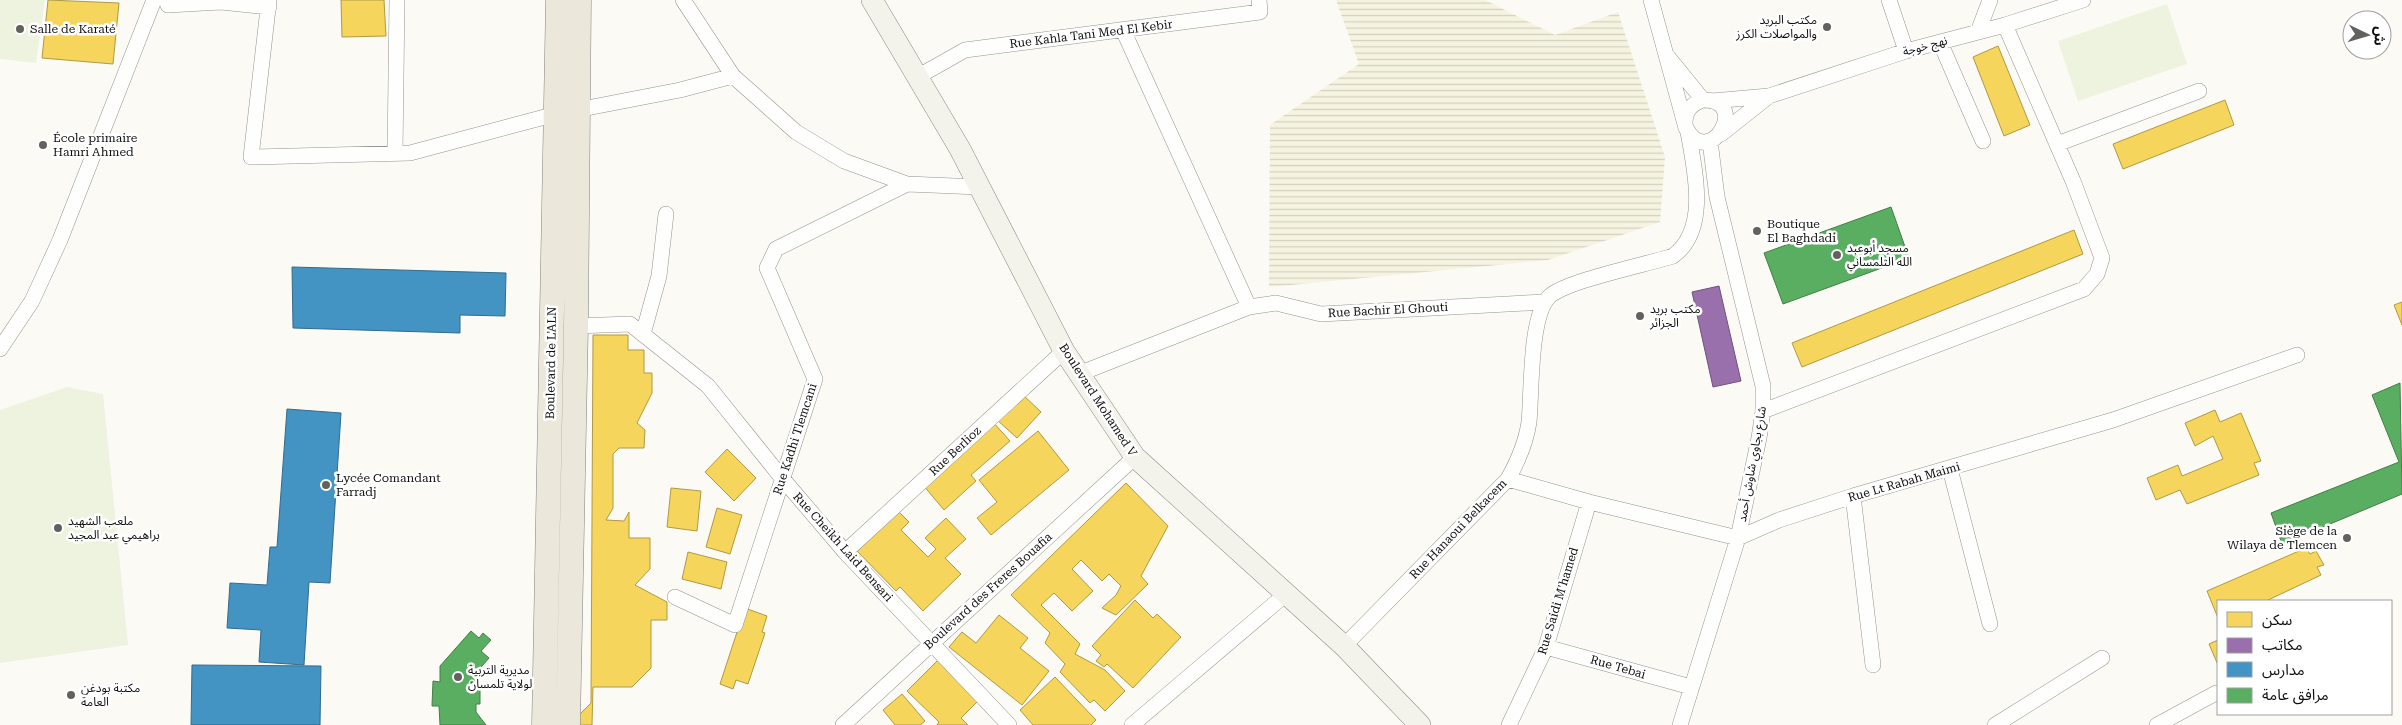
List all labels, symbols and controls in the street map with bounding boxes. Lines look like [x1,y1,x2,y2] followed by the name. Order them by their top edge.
[2342,10,2392,60] north arrow
[1735,13,1817,41] place label: مكتب البريد والمواصلات الكرز
[1009,17,1173,51] street label: Rue Kahla Tani Med El Kebir
[1821,21,1833,33] marker: مكتب البريد والمواصلات الكرز
[30,22,116,36] place label: Salle de Karaté
[14,23,26,35] marker: Salle de Karaté
[2371,26,2389,46] text: ش
[1901,33,1949,61] street label: نهج خوجة
[53,131,138,159] place label: École primaire Hamri Ahmed
[37,139,49,151] marker: École primaire Hamri Ahmed
[1767,217,1836,245] place label: Boutique El Baghdadi
[1751,225,1763,237] marker: Boutique El Baghdadi
[1847,240,1912,272] place label: مسجد أبوعبد الله التلمساني
[1831,249,1843,261] marker: مسجد أبوعبد الله التلمساني
[1327,300,1449,320] street label: Rue Bachir El Ghouti
[1649,302,1701,330] place label: مكتب بريد الجزائر
[543,306,559,419] street label: Boulevard de L'ALN
[1634,310,1646,322] marker: مكتب بريد الجزائر
[1056,341,1140,459] street label: Boulevard Mohamed V
[770,381,820,497] street label: Rue Kadhi Tlemcani
[1734,405,1772,523] street label: شارع بجاوي شاوش أحمد
[926,423,984,478] street label: Rue Berlioz
[1846,459,1962,505] street label: Rue Lt Rabah Maimi
[336,471,441,499] place label: Lycée Comandant Farradj
[1407,476,1509,582] street label: Rue Hanaoui Belkacem
[320,479,332,491] marker: Lycée Comandant Farradj
[790,490,896,605] street label: Rue Cheikh Laid Bensari
[68,514,160,545] place label: ملعب الشهيد براهيمي عبد المجيد
[52,522,64,534] marker: ملعب الشهيد براهيمي عبد المجيد
[2227,524,2337,552] place label: Siège de la Wilaya de Tlemcen
[921,529,1055,652] street label: Boulevard des Freres Bouafia
[2341,532,2353,544] marker: Siège de la Wilaya de Tlemcen
[1535,545,1581,656] street label: Rue Saidi M'hamed
[2217,600,2392,715] legend
[2262,611,2293,629] text: سكن
[2262,636,2303,654] text: مكاتب
[1589,652,1647,682] street label: Rue Tebai
[2262,661,2305,679] text: مدارس
[468,663,532,691] place label: مديرية التربية لولاية تلمسان
[452,671,464,683] marker: مديرية التربية لولاية تلمسان
[81,681,140,709] place label: مكتبة بودغن العامة
[2262,686,2329,705] text: مرافق عامة
[65,689,77,701] marker: مكتبة بودغن العامة

